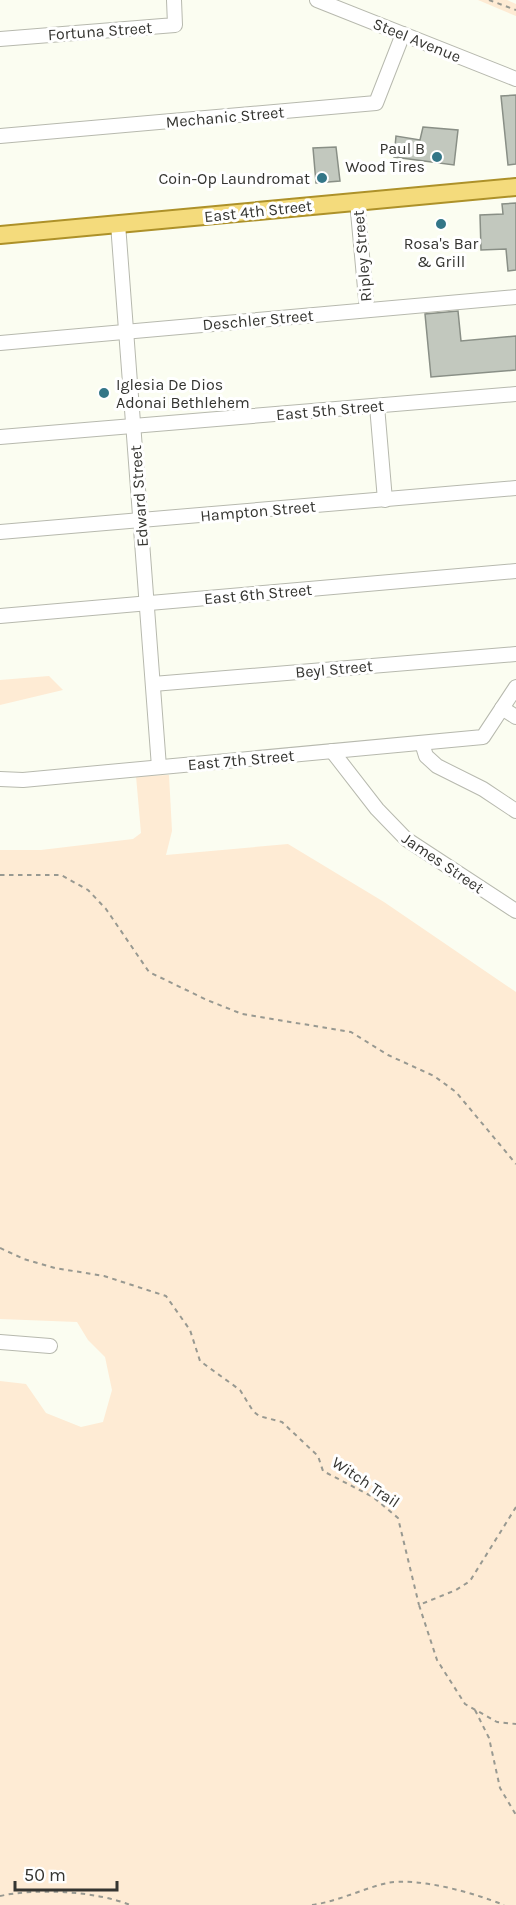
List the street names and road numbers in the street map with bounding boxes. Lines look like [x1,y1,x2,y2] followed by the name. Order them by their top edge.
[370,14,464,66] street label: Steel Avenue
[47,18,153,44] street label: Fortuna Street
[165,102,285,132] street label: Mechanic Street
[203,196,313,226] street label: East 4th Street
[349,209,375,303] street label: Ripley Street
[202,306,314,334] street label: Deschler Street
[275,396,385,424] street label: East 5th Street
[126,445,152,547] street label: Edward Street
[199,496,317,526] street label: Hampton Street
[203,580,313,608] street label: East 6th Street
[294,656,374,682] street label: Beyl Street
[187,746,295,774] street label: East 7th Street
[398,829,488,897] street label: James Street
[329,1452,403,1512] street label: Witch Trail

